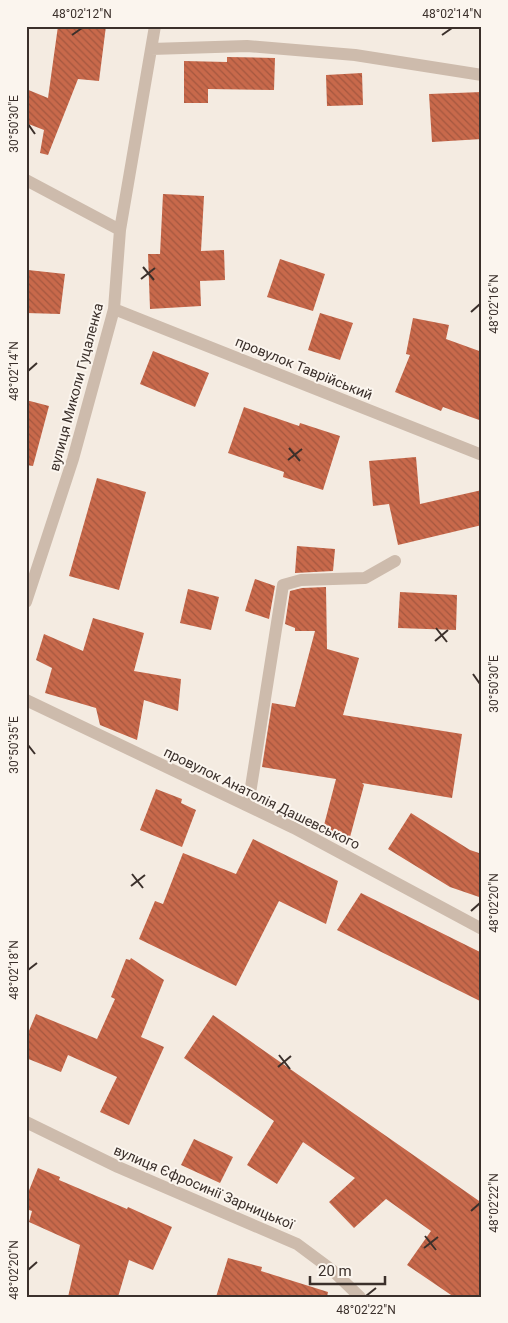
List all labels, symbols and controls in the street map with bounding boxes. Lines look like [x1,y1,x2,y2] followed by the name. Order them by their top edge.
[52,7,112,21] text: 48°02'12"N
[422,7,482,21] text: 48°02'14"N
[7,95,21,153] text: 30°50'30"E
[487,274,501,334] text: 48°02'16"N
[46,301,106,473] street label: вулиця Миколи Гуцаленка
[233,333,375,403] street label: провулок Таврійський
[7,341,21,401] text: 48°02'14"N
[487,655,501,713] text: 30°50'30"E
[7,716,21,774] text: 30°50'35"E
[161,743,363,853] street label: провулок Анатолія Дашевського
[487,873,501,933] text: 48°02'20"N
[7,940,21,1000] text: 48°02'18"N
[112,1142,297,1232] street label: вулиця Єфросинії Зарницької
[487,1173,501,1233] text: 48°02'22"N
[7,1240,21,1300] text: 48°02'20"N
[310,1253,386,1285] scale bar
[318,1262,352,1280] text: 20 m
[336,1303,396,1317] text: 48°02'22"N

